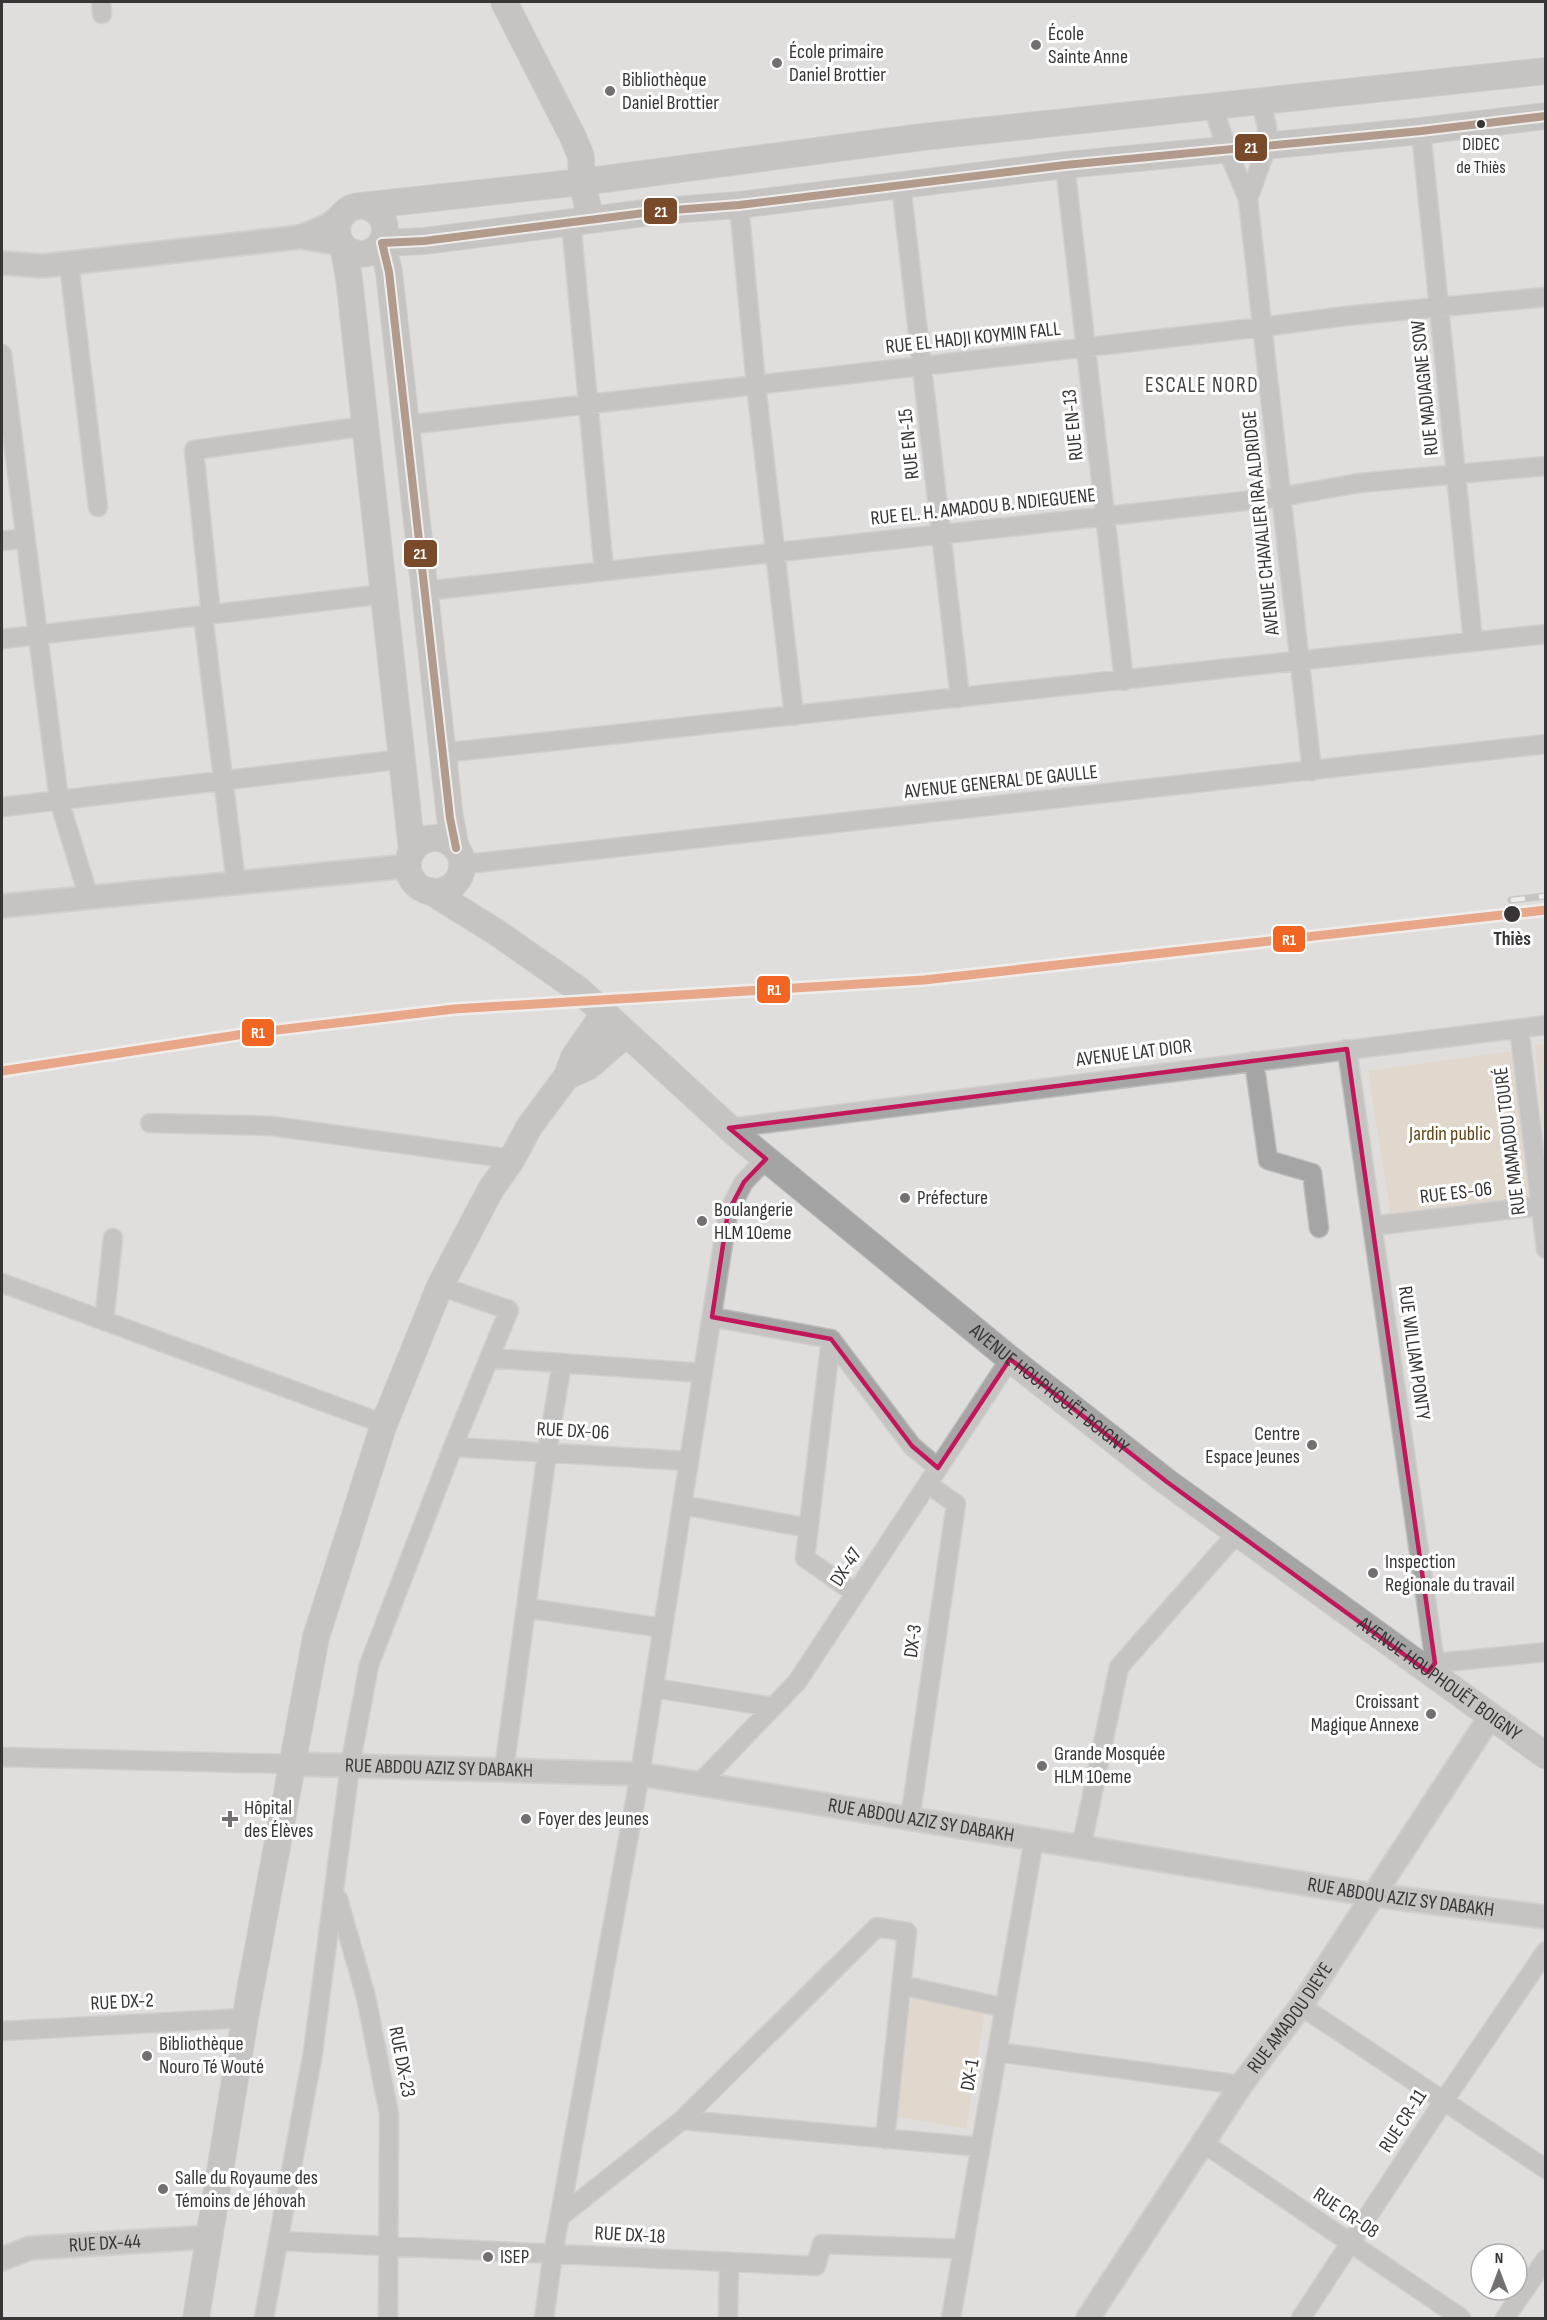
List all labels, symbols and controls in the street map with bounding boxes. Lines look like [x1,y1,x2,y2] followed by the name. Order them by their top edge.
[1048,22,1128,69] place label: École Sainte Anne
[1029,38,1043,52] marker: École Sainte Anne
[789,40,886,87] place label: École primaire Daniel Brottier
[770,56,784,70] marker: École primaire Daniel Brottier
[622,68,719,115] place label: Bibliothèque Daniel Brottier
[603,84,617,98] marker: Bibliothèque Daniel Brottier
[1475,118,1487,130] marker: DIDEC de Thiès
[1234,133,1268,162] line badge: 21
[1456,134,1506,178] place label: DIDEC de Thiès
[1244,139,1258,158] text: 21
[643,197,678,225] line badge: 21
[654,203,668,222] text: 21
[884,317,1062,359] street label: RUE EL HADJI KOYMIN FALL
[1406,319,1444,457] street label: RUE MADIAGNE SOW
[1145,373,1259,398] district label: ESCALE NORD
[1057,388,1089,462] street label: RUE EN-13
[893,407,925,481] street label: RUE EN-15
[1237,410,1285,637] street label: AVENUE CHAVALIER IRA ALDRIDGE
[869,483,1097,531] street label: RUE EL. H. AMADOU B. NDIEGUENE
[403,539,438,568] line badge: 21
[413,545,427,564] text: 21
[902,760,1099,804] street label: AVENUE GENERAL DE GAULLE
[1502,904,1522,924] marker: Thiès
[1272,925,1306,953] line badge: R1
[1493,927,1531,951] place label: Thiès
[1282,931,1297,950] text: R1
[756,975,791,1004] line badge: R1
[767,981,782,1000] text: R1
[241,1018,275,1047] line badge: R1
[251,1024,266,1043] text: R1
[1074,1034,1193,1072] street label: AVENUE LAT DIOR
[1489,1066,1531,1216] street label: RUE MAMADOU TOURÉ
[1408,1122,1491,1146] park label: Jardin public
[1419,1177,1493,1209] street label: RUE ES-06
[917,1186,988,1210] place label: Préfecture
[898,1191,912,1205] marker: Préfecture
[714,1198,793,1245] place label: Boulangerie HLM 10eme
[695,1214,709,1228] marker: Boulangerie HLM 10eme
[1393,1285,1435,1422] street label: RUE WILLIAM PONTY
[964,1318,1134,1460] street label: AVENUE HOUPHOUËT BOIGNY
[536,1417,610,1445] street label: RUE DX-06
[1205,1422,1300,1469] place label: Centre Espace Jeunes
[1305,1438,1319,1452] marker: Centre Espace Jeunes
[825,1543,867,1591] street label: DX-47
[1385,1550,1515,1597] place label: Inspection Regionale du travail
[1366,1566,1380,1580] marker: Inspection Regionale du travail
[1352,1611,1526,1746] street label: AVENUE HOUPHOUËT BOIGNY
[899,1623,927,1659] street label: DX-3
[1311,1690,1419,1737] place label: Croissant Magique Annexe
[1424,1707,1438,1721] marker: Croissant Magique Annexe
[1054,1742,1165,1789] place label: Grande Mosquée HLM 10eme
[345,1754,533,1783] street label: RUE ABDOU AZIZ SY DABAKH
[1035,1759,1049,1773] marker: Grande Mosquée HLM 10eme
[826,1793,1016,1848] street label: RUE ABDOU AZIZ SY DABAKH
[244,1796,313,1843] place label: Hôpital des Élèves
[538,1807,649,1831] place label: Foyer des Jeunes
[221,1810,239,1828] marker: Hôpital des Élèves
[519,1812,533,1826] marker: Foyer des Jeunes
[1306,1872,1496,1922] street label: RUE ABDOU AZIZ SY DABAKH
[1242,1958,1338,2078] street label: RUE AMADOU DIEYE
[90,1988,154,2016] street label: RUE DX-2
[383,2024,421,2100] street label: RUE DX-23
[159,2032,264,2079] place label: Bibliothèque Nouro Té Wouté
[140,2049,154,2063] marker: Bibliothèque Nouro Té Wouté
[955,2057,985,2093] street label: DX-1
[1374,2085,1432,2157] street label: RUE CR-11
[175,2166,318,2213] place label: Salle du Royaume des Témoins de Jéhovah
[156,2182,170,2196] marker: Salle du Royaume des Témoins de Jéhovah
[1309,2182,1383,2244] street label: RUE CR-08
[594,2221,666,2249] street label: RUE DX-18
[68,2229,141,2258] street label: RUE DX-44
[1469,2242,1529,2302] north arrow
[500,2245,529,2269] place label: ISEP
[1495,2249,1503,2268] text: N
[481,2250,495,2264] marker: ISEP

